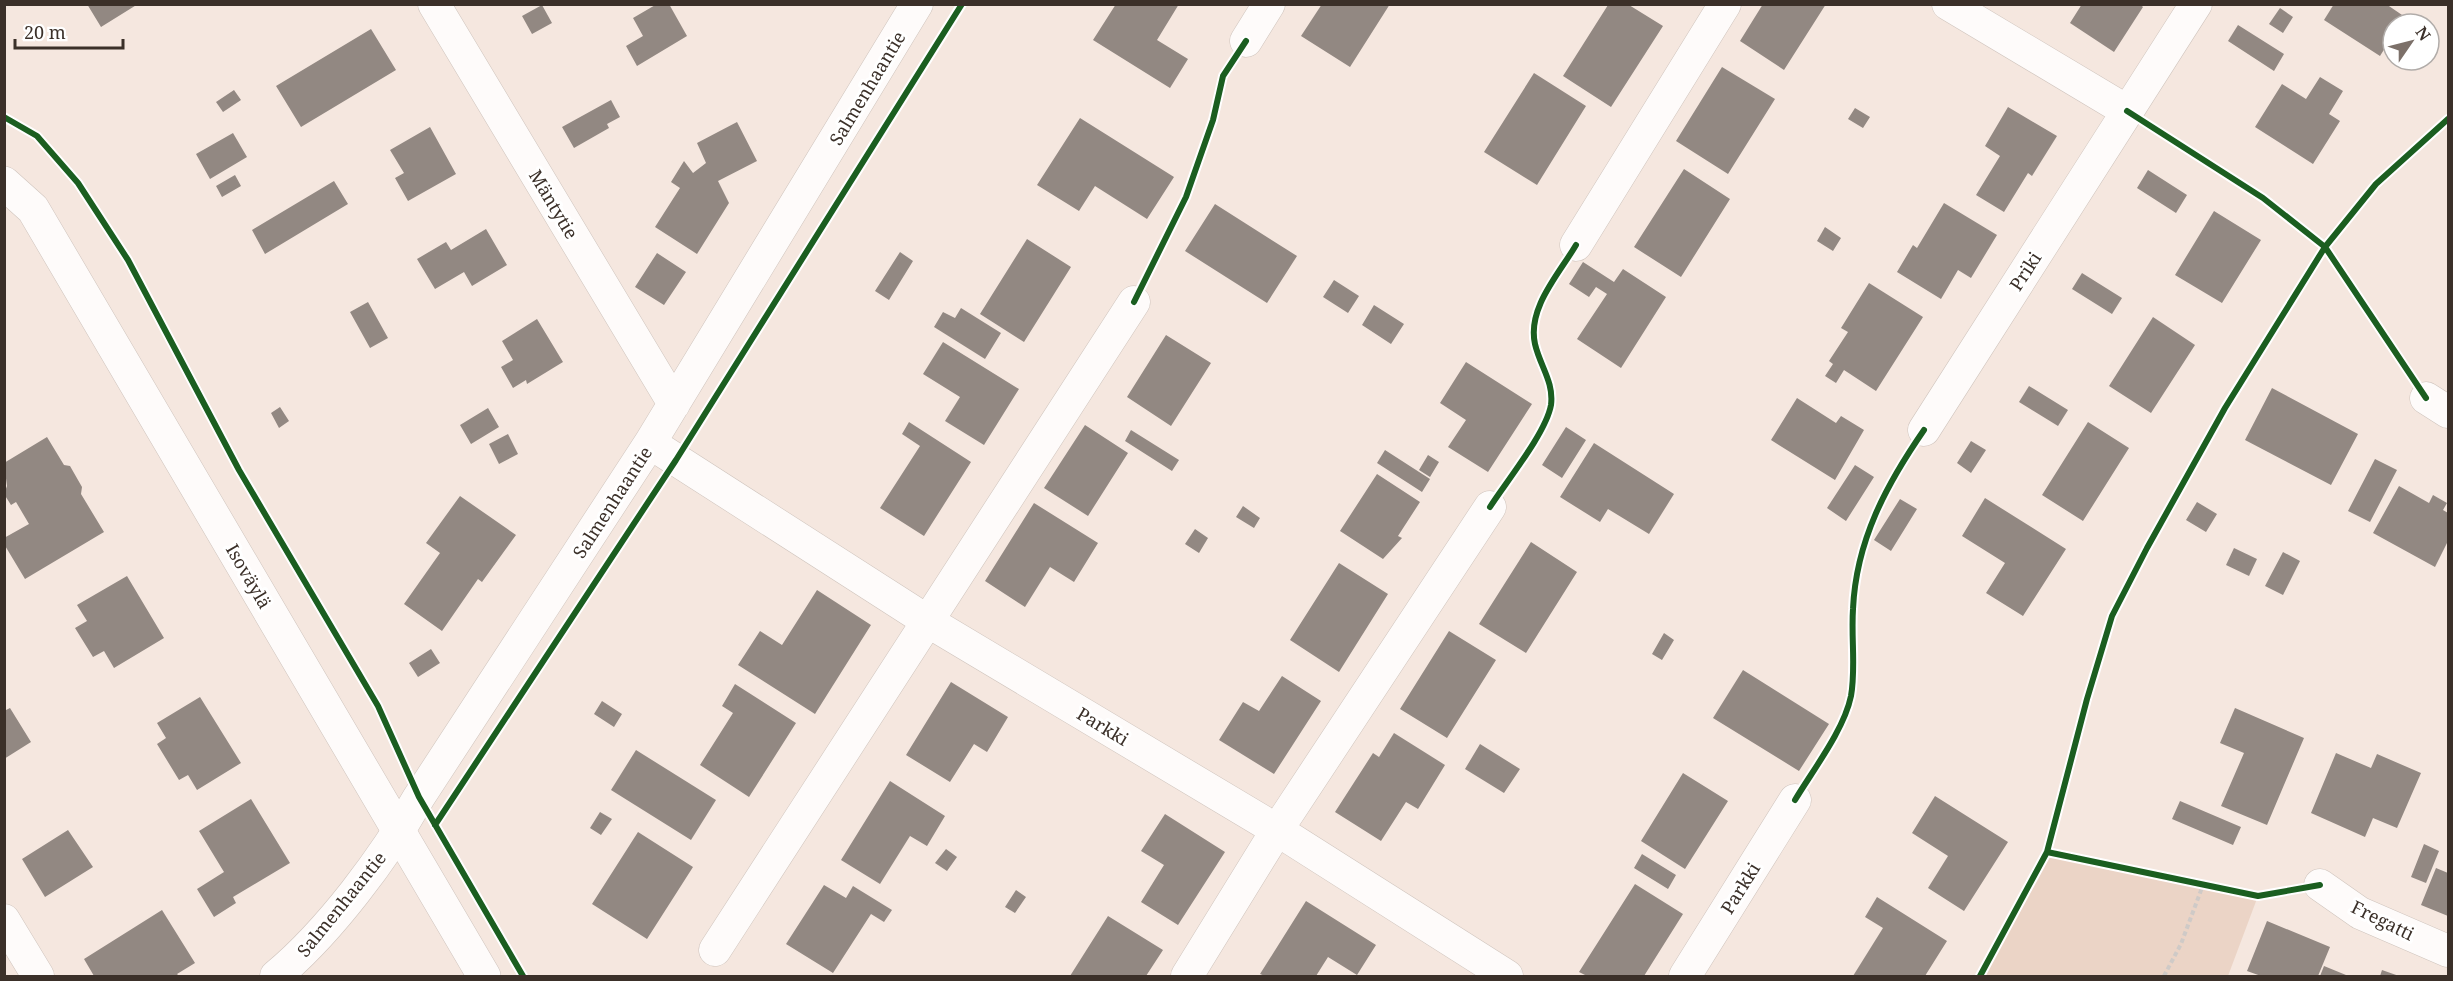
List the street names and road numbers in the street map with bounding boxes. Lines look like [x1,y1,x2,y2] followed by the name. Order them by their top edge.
[824,27,910,149] street label: Salmenhaantie
[524,165,584,243] street label: Mäntytie
[2004,247,2046,295] street label: Priki
[567,441,657,563] street label: Salmenhaantie
[221,539,277,613] street label: Isoväylä
[1073,701,1134,751] street label: Parkki
[291,846,391,962] street label: Salmenhaantie
[1715,858,1765,918] street label: Parkki
[2348,895,2419,946] street label: Fregatti

